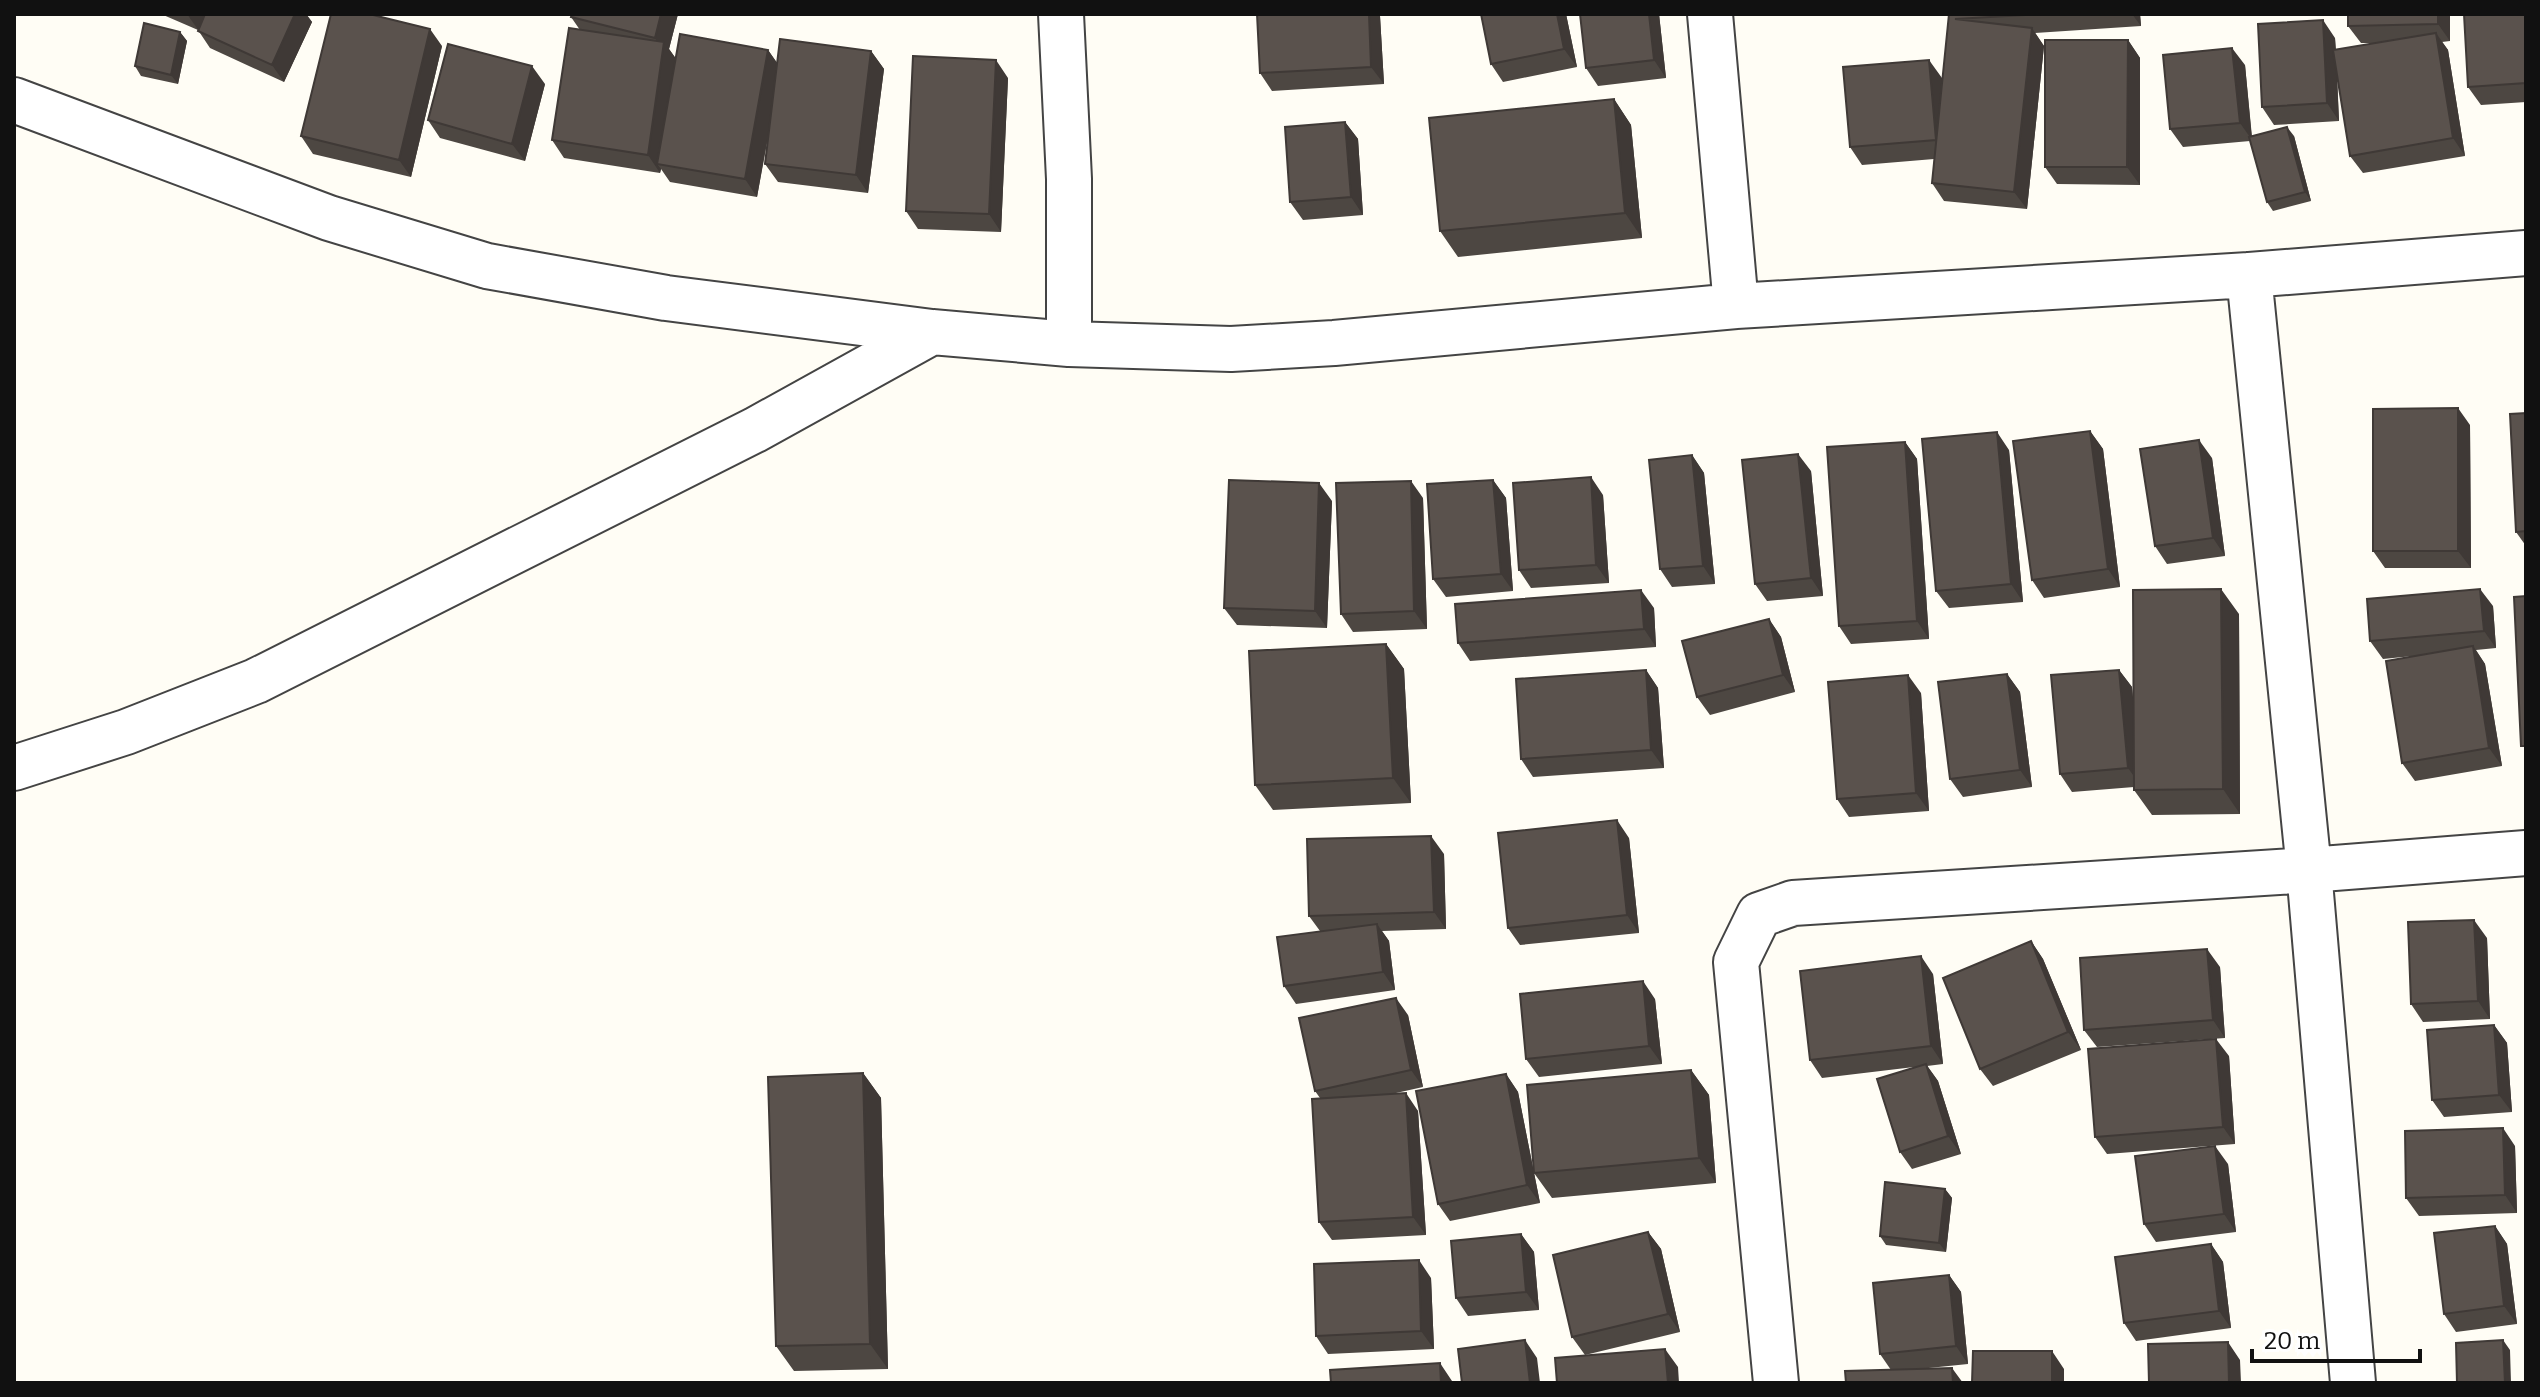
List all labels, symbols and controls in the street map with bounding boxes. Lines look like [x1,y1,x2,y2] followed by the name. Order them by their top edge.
[2252,1313,2420,1363] scale bar
[2264,1327,2320,1355] text: 20 m

